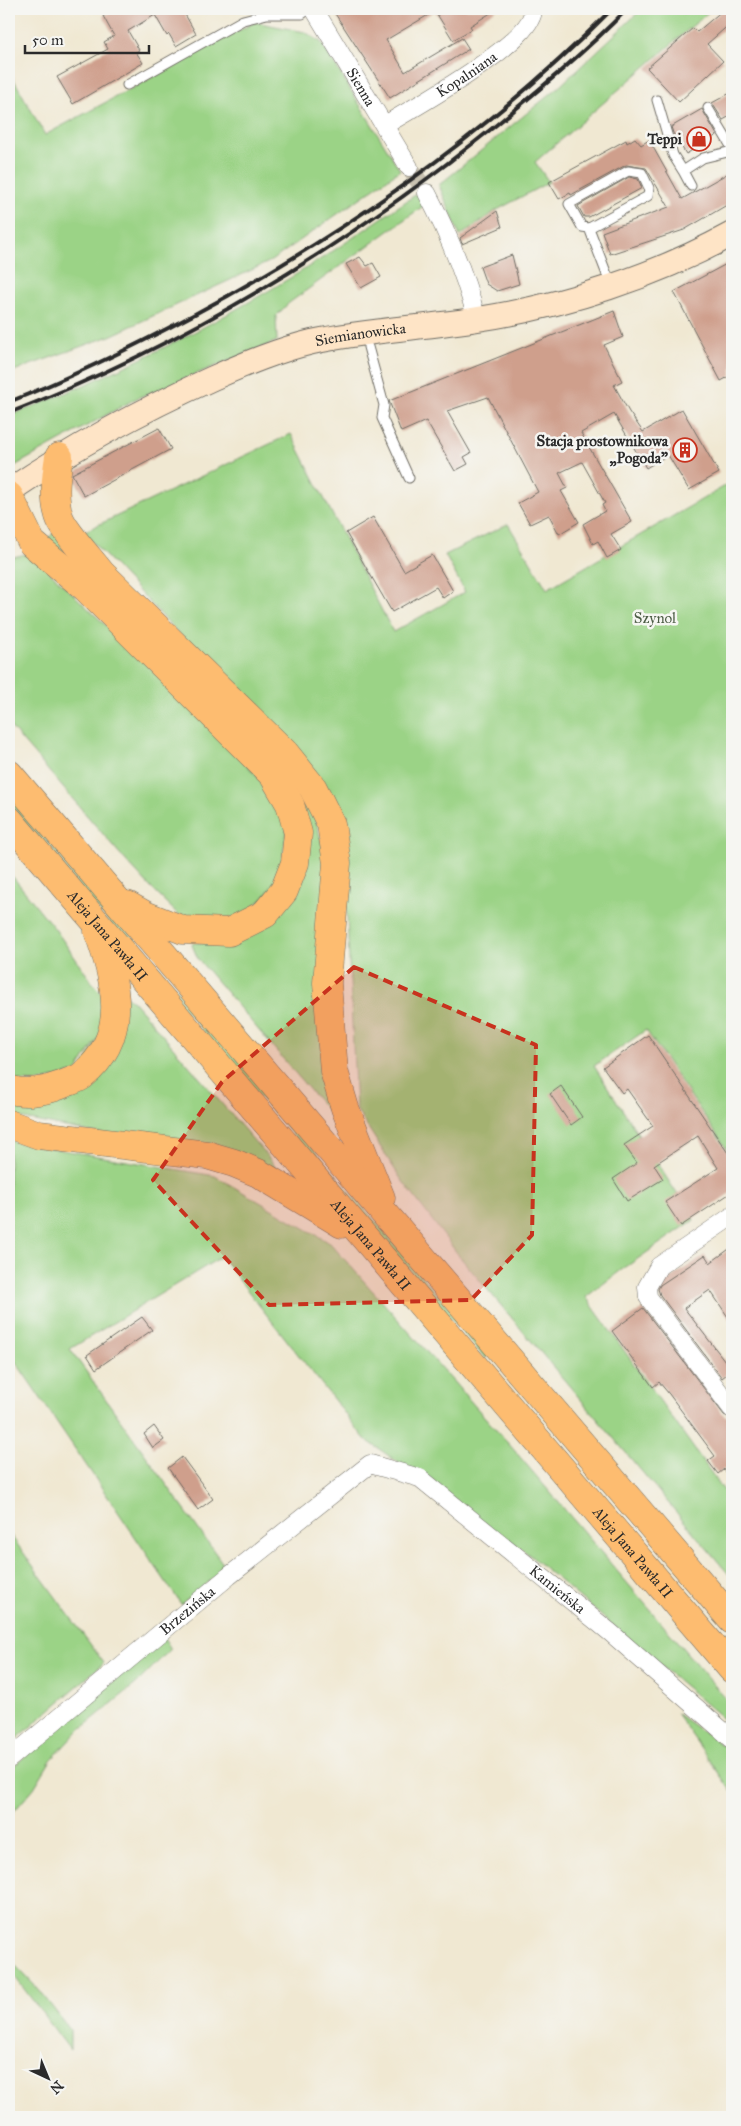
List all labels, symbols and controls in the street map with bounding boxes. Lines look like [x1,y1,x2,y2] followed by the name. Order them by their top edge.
[25,22,149,54] scale bar
[32,31,64,49] text: 50 m
[433,47,501,101] street label: Kopalniana
[342,65,380,110] street label: Sienna
[686,126,712,152] shop icon: Teppi
[647,130,683,149] place label: Teppi
[314,319,407,350] street label: Siemianowicka
[537,432,669,468] place label: Stacja prostownikowa „Pogoda”
[672,437,698,463] building icon: Stacja prostownikowa „Pogoda”
[634,609,677,627] park label: Szynol
[63,886,151,985] street label: Aleja Jana Pawła II
[326,1195,415,1294] street label: Aleja Jana Pawła II
[588,1502,677,1602] street label: Aleja Jana Pawła II
[526,1561,589,1618] street label: Kamieńska
[156,1582,219,1639] street label: Brzezińska
[22,2054,72,2104] north arrow
[46,2077,67,2097] text: N

